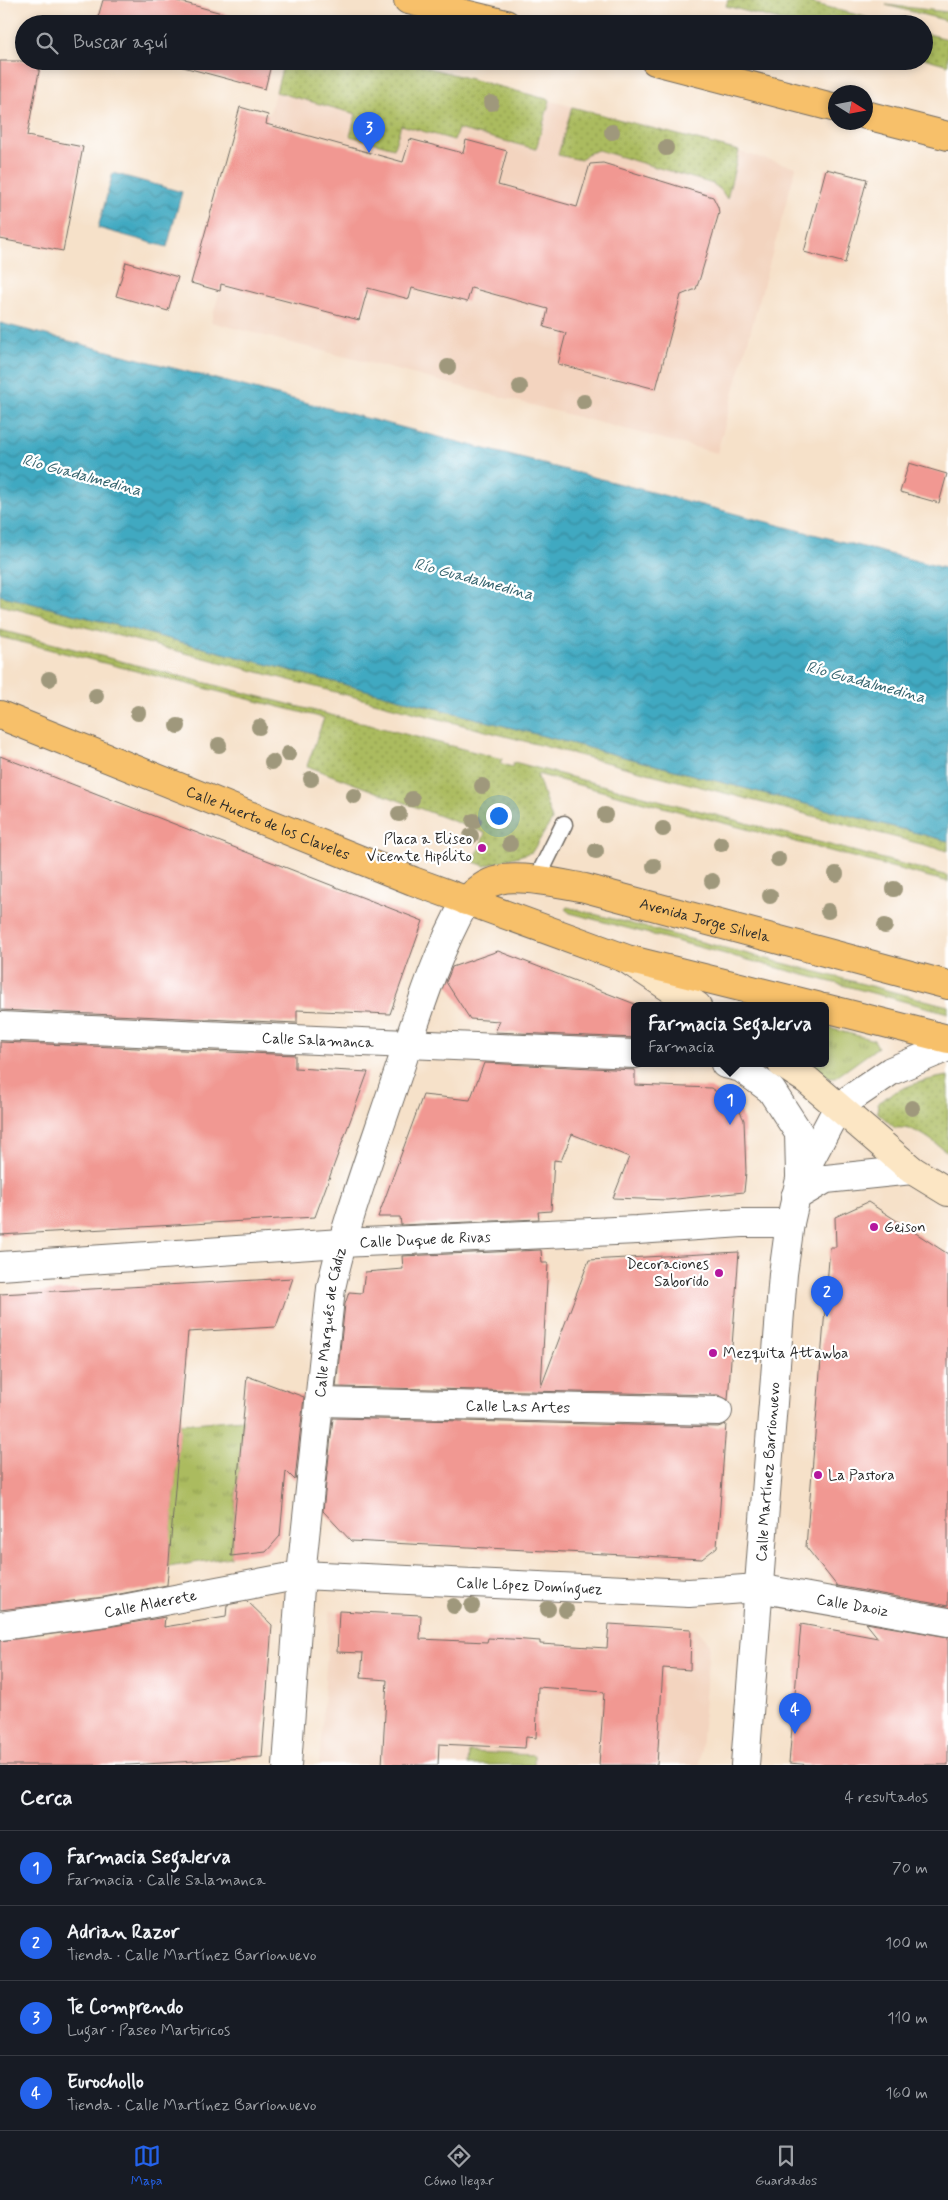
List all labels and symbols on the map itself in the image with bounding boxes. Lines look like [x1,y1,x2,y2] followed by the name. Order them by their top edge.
[828,85,873,130] north arrow
[353,112,385,153] pin: 3
[20,449,144,501] water label: Río Guadalmedina
[412,553,536,605] water label: Río Guadalmedina
[804,656,928,708] water label: Río Guadalmedina
[183,782,353,866] street label: Calle Huerto de los Claveles
[486,803,512,829] your location
[367,830,472,867] place label: Placa a Eliseo Vicente Hipólito
[476,842,488,854] marker: Placa a Eliseo Vicente Hipólito
[637,894,773,948] street label: Avenida Jorge Silvela
[261,1029,375,1054] street label: Calle Salamanca
[714,1084,746,1125] pin: 1
[884,1218,926,1238] place label: Geison
[868,1221,880,1233] marker: Geison
[359,1227,492,1253] street label: Calle Duque de Rivas
[311,1245,352,1399] street label: Calle Marqués de Cádiz
[626,1255,709,1292] place label: Decoraciones Saborido
[713,1267,725,1279] marker: Decoraciones Saborido
[811,1276,843,1317] pin: 2
[723,1344,848,1364] place label: Mezquita Attawba
[707,1347,719,1359] marker: Mezquita Attawba
[752,1381,786,1563] street label: Calle Martínez Barrionuevo
[465,1396,571,1419] street label: Calle Las Artes
[828,1466,894,1486] place label: La Pastora
[812,1469,824,1481] marker: La Pastora
[456,1573,603,1600] street label: Calle López Domínguez
[102,1586,199,1623] street label: Calle Alderete
[815,1590,890,1622] street label: Calle Daoiz
[779,1693,811,1734] pin: 4

